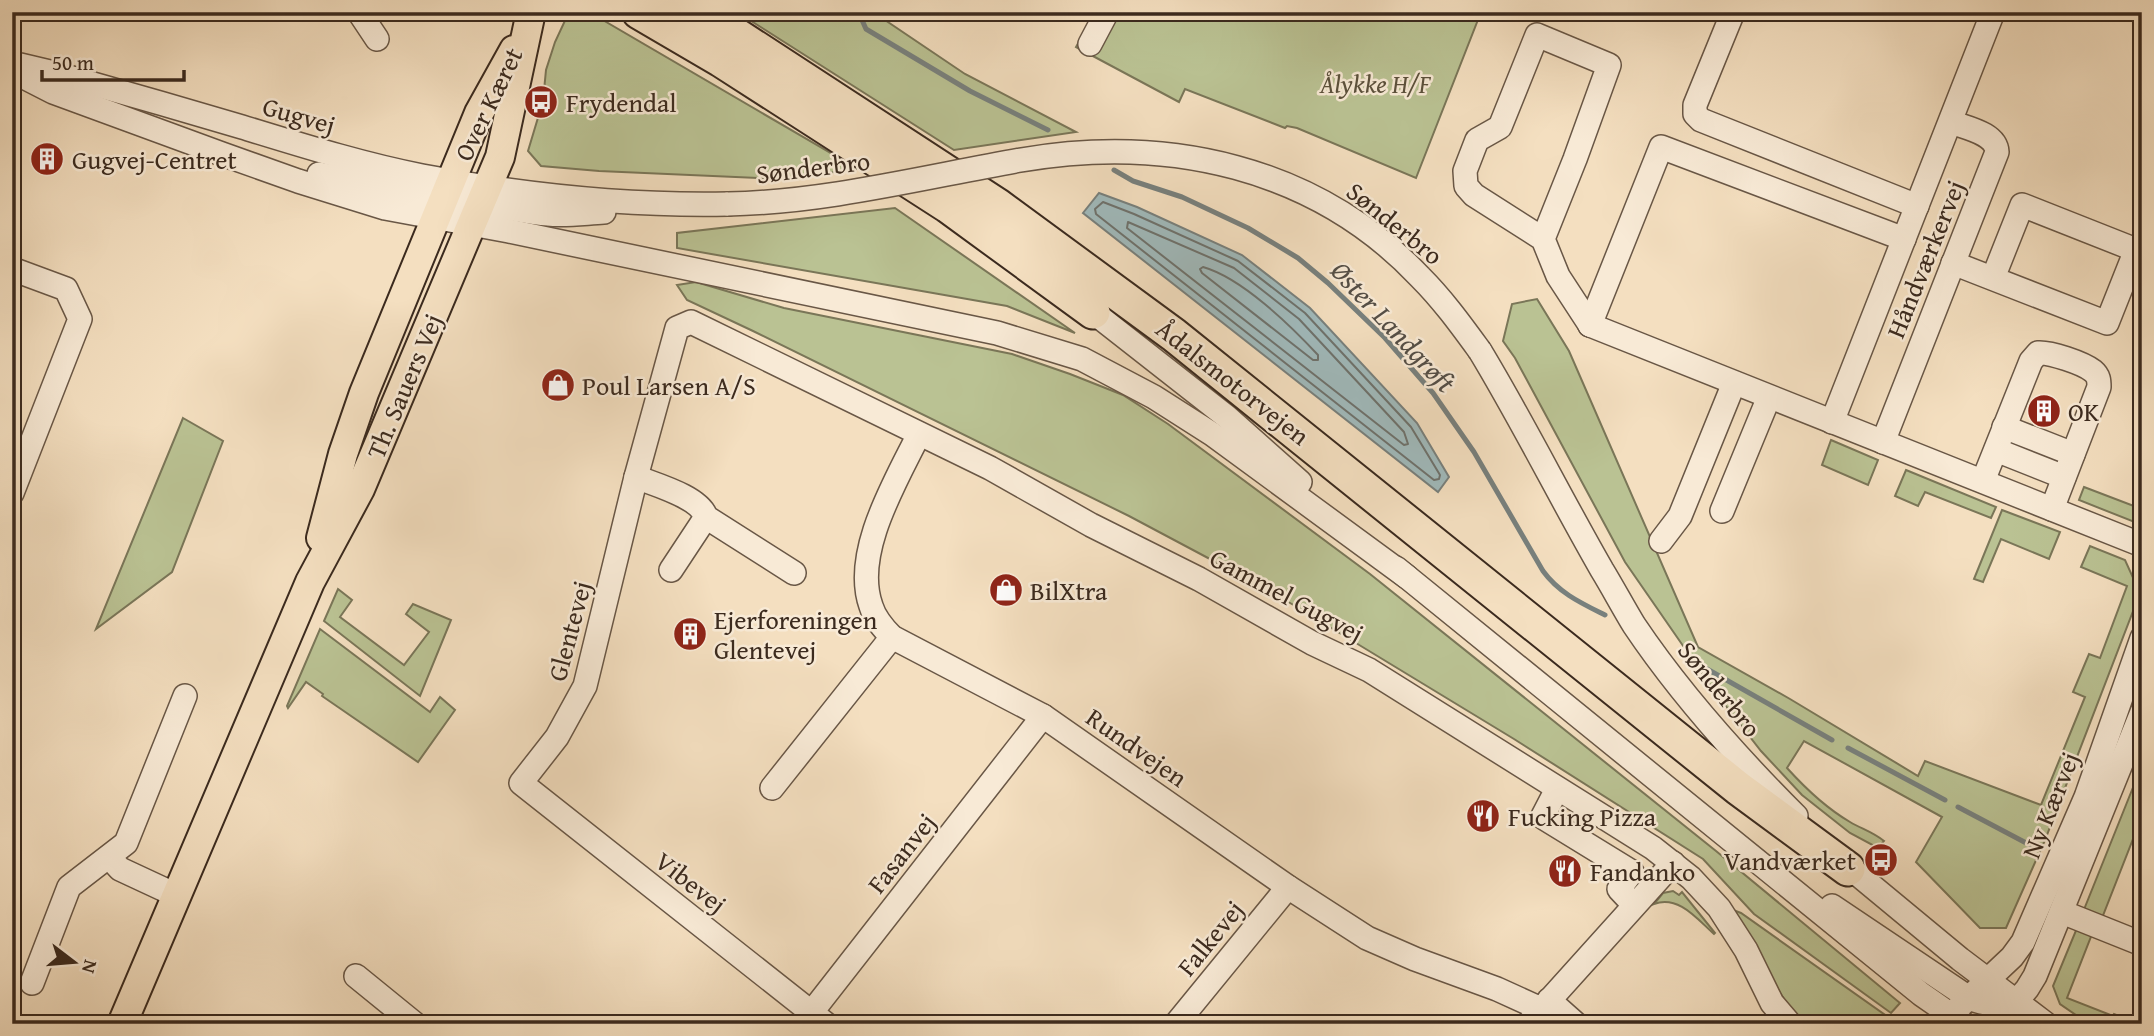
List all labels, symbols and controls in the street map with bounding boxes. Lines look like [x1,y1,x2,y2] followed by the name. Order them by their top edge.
[42,38,184,82] scale bar
[444,41,532,167] street label: Over Kæret
[52,47,94,78] text: 50 m
[1319,64,1432,103] park label: Ålykke H/F
[522,83,560,121] bus stop icon: Frydendal
[566,83,677,122] place label: Frydendal
[258,86,340,144] street label: Gugvej
[28,140,66,178] building icon: Gugvej-Centret
[72,140,237,179] place label: Gugvej-Centret
[754,141,872,193] street label: Sønderbro
[1338,172,1452,274] street label: Sønderbro
[1876,174,1974,344] street label: Håndværkervej
[1322,251,1467,402] water label: Øster Landgrøft
[356,308,452,464] street label: Th. Sauers Vej
[1148,310,1318,455] street label: Ådalsmotorvejen
[539,366,577,404] shop icon: Poul Larsen A/S
[582,366,756,405] place label: Poul Larsen A/S
[2025,392,2063,430] building icon: OK
[2068,392,2100,431] place label: OK
[1203,538,1371,652] street label: Gammel Gugvej
[987,571,1025,609] shop icon: BilXtra
[1030,571,1108,610] place label: BilXtra
[537,577,601,685] street label: Glentevej
[714,600,878,669] place label: Ejerforeningen Glentevej
[671,615,709,653] building icon: Ejerforeningen Glentevej
[1669,632,1771,746] street label: Sønderbro
[1078,698,1196,796] street label: Rundvejen
[2011,746,2089,864] street label: Ny Kærvej
[1464,797,1502,835] restaurant icon: Fucking Pizza
[1508,797,1657,836] place label: Fucking Pizza
[857,804,945,902] street label: Fasanvej
[1724,841,1856,880] place label: Vandværket
[1862,841,1900,879] bus stop icon: Vandværket
[647,842,735,922] street label: Vibevej
[1546,852,1584,890] restaurant icon: Fandanko
[1590,852,1695,891] place label: Fandanko
[1167,892,1253,984] street label: Falkevej
[38,928,108,998] north arrow
[75,957,106,977] text: N

